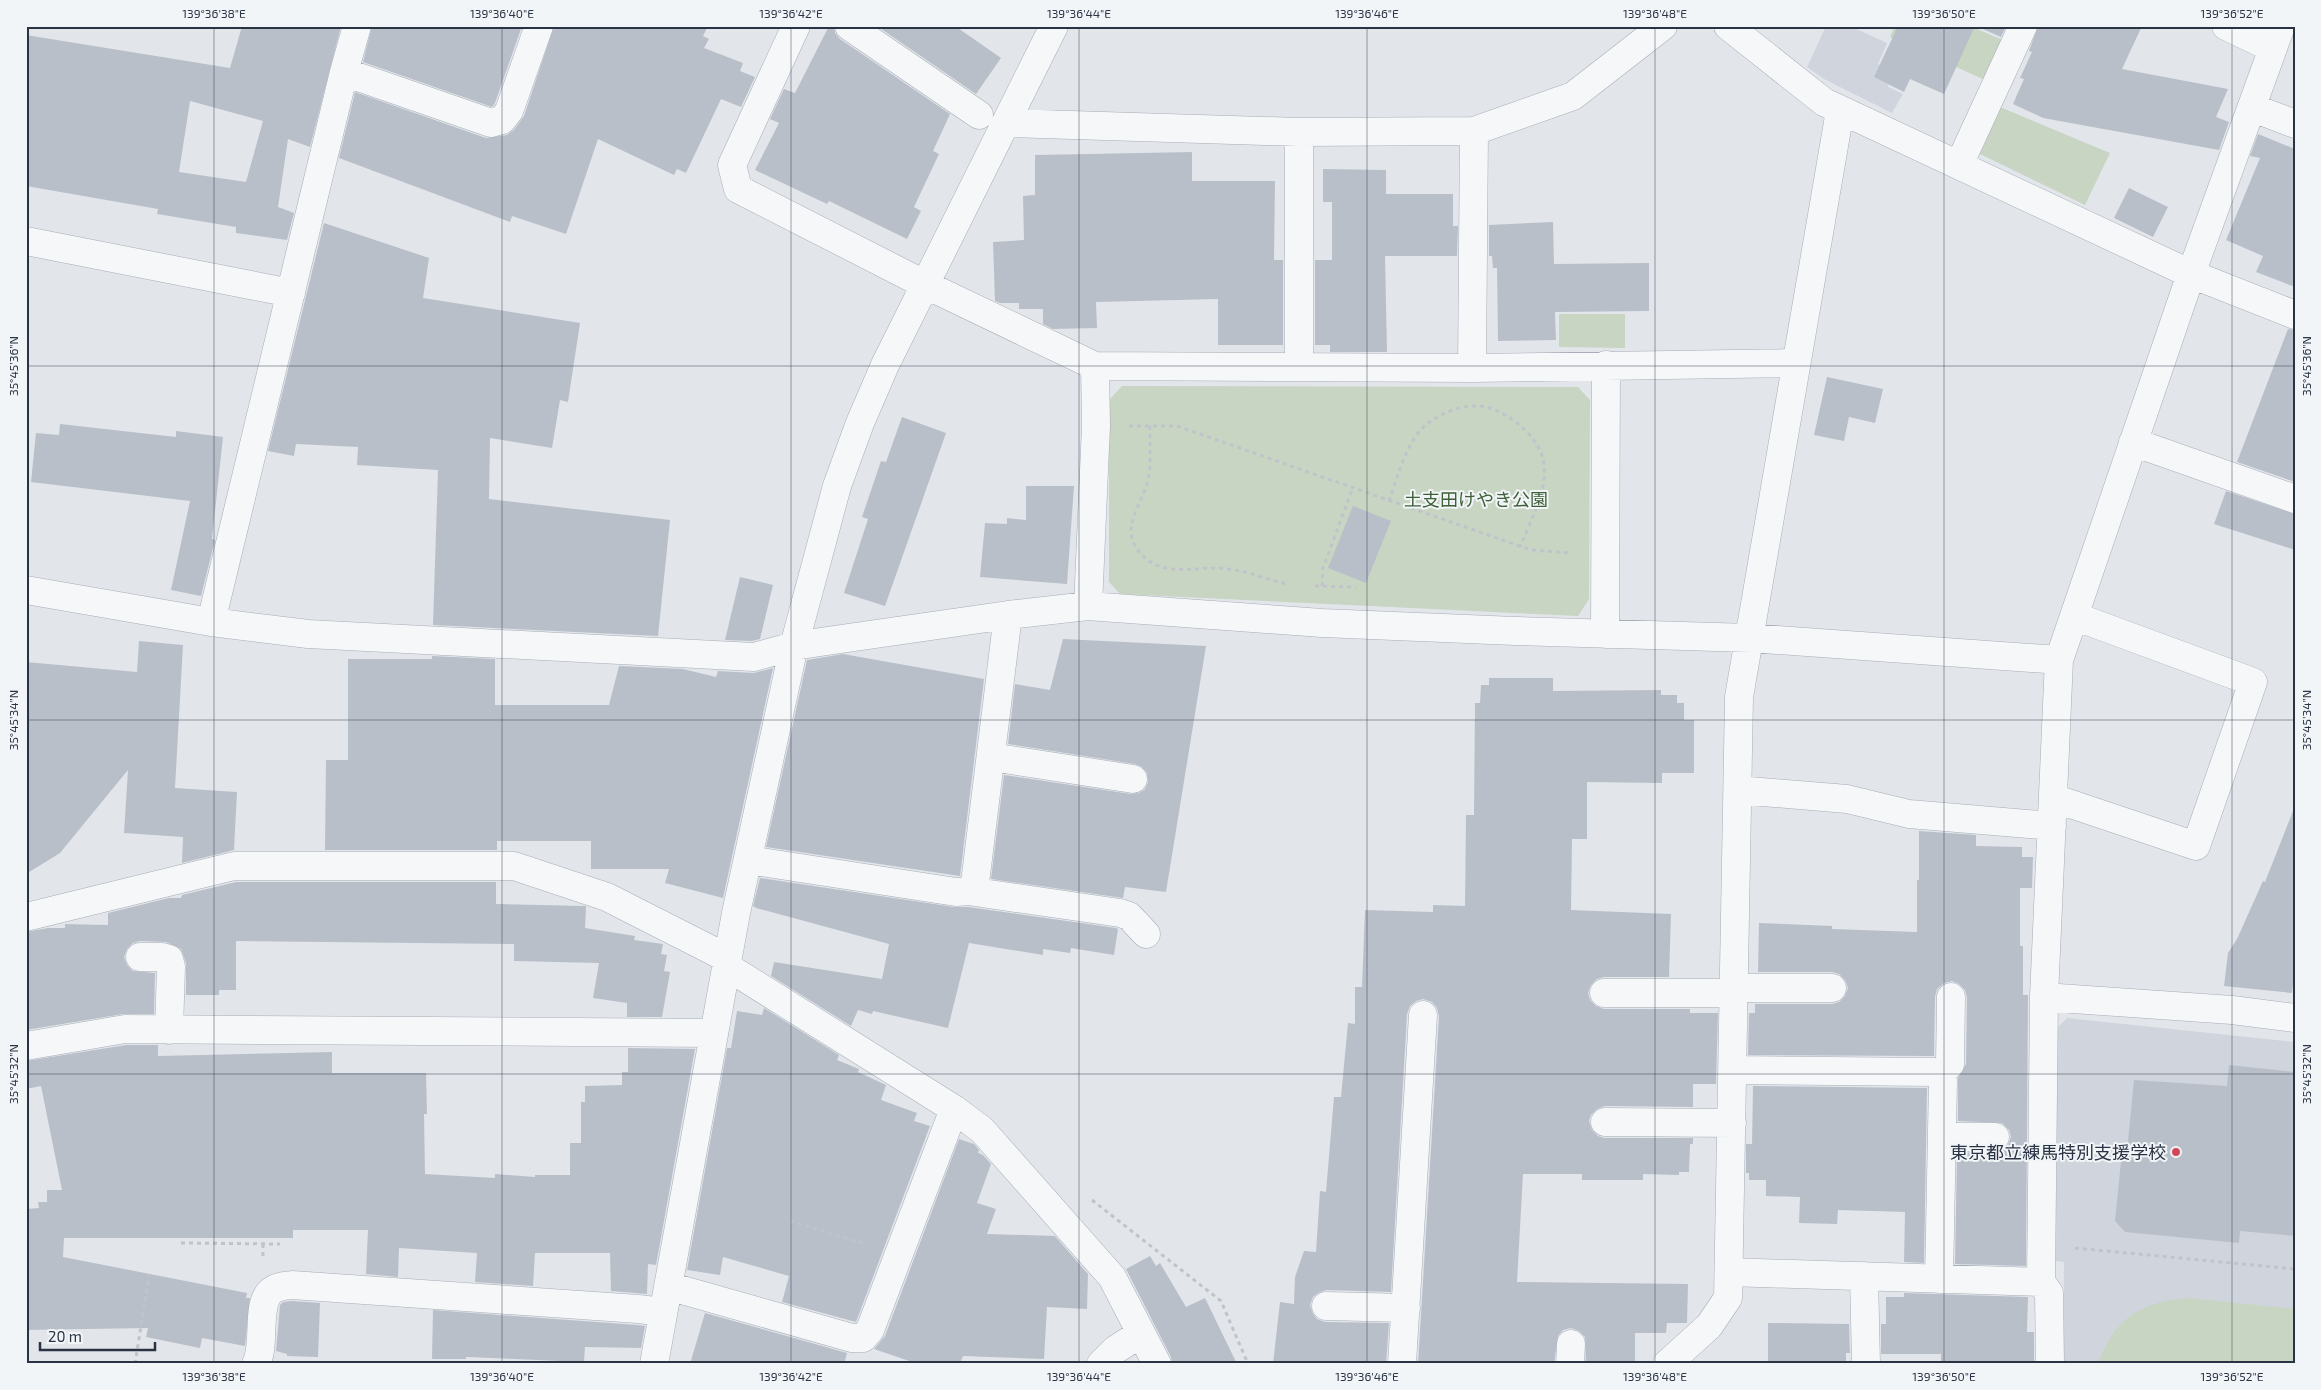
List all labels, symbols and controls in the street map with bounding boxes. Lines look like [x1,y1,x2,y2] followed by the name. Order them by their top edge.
[182,6,246,20] text: 139°36'38"E
[470,6,534,20] text: 139°36'40"E
[759,6,823,20] text: 139°36'42"E
[1047,6,1111,20] text: 139°36'44"E
[1335,6,1399,20] text: 139°36'46"E
[1623,6,1687,20] text: 139°36'48"E
[1912,6,1976,20] text: 139°36'50"E
[2201,6,2264,20] text: 139°36'52"E
[6,336,20,396] text: 35°45'36"N
[2299,336,2313,396] text: 35°45'36"N
[1404,488,1548,510] park label: 土支田けやき公園
[6,690,20,750] text: 35°45'34"N
[2299,690,2313,750] text: 35°45'34"N
[6,1044,20,1104] text: 35°45'32"N
[2299,1044,2313,1104] text: 35°45'32"N
[1950,1141,2166,1163] place label: 東京都立練馬特別支援学校
[2170,1146,2182,1158] marker: 東京都立練馬特別支援学校
[40,1320,155,1352] scale bar
[48,1327,82,1345] text: 20 m
[182,1369,246,1383] text: 139°36'38"E
[470,1369,534,1383] text: 139°36'40"E
[759,1369,823,1383] text: 139°36'42"E
[1047,1369,1111,1383] text: 139°36'44"E
[1335,1369,1399,1383] text: 139°36'46"E
[1623,1369,1687,1383] text: 139°36'48"E
[1912,1369,1976,1383] text: 139°36'50"E
[2201,1369,2264,1383] text: 139°36'52"E

